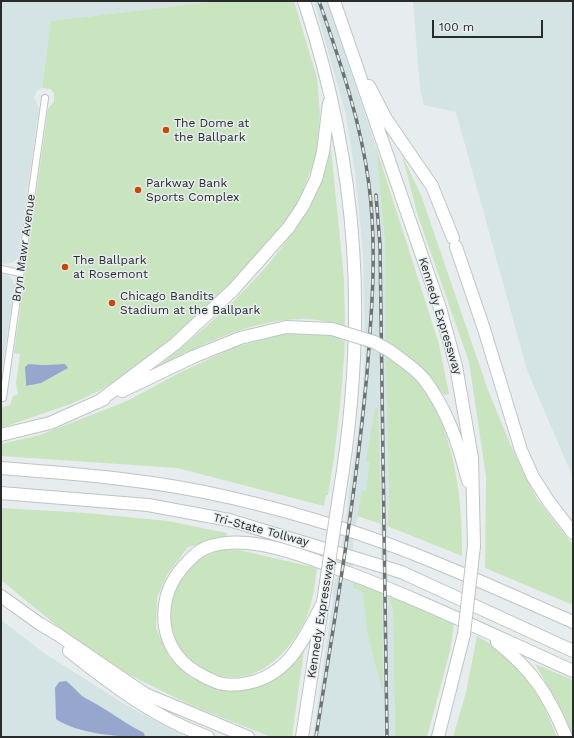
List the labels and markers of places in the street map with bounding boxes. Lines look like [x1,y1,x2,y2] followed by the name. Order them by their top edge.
[174,116,249,144] place label: The Dome at the Ballpark
[161,125,171,135] marker: The Dome at the Ballpark
[146,176,239,204] place label: Parkway Bank Sports Complex
[133,185,143,195] marker: Parkway Bank Sports Complex
[73,253,148,281] place label: The Ballpark at Rosemont
[60,262,70,272] marker: The Ballpark at Rosemont
[120,289,260,317] place label: Chicago Bandits Stadium at the Ballpark
[107,298,117,308] marker: Chicago Bandits Stadium at the Ballpark

